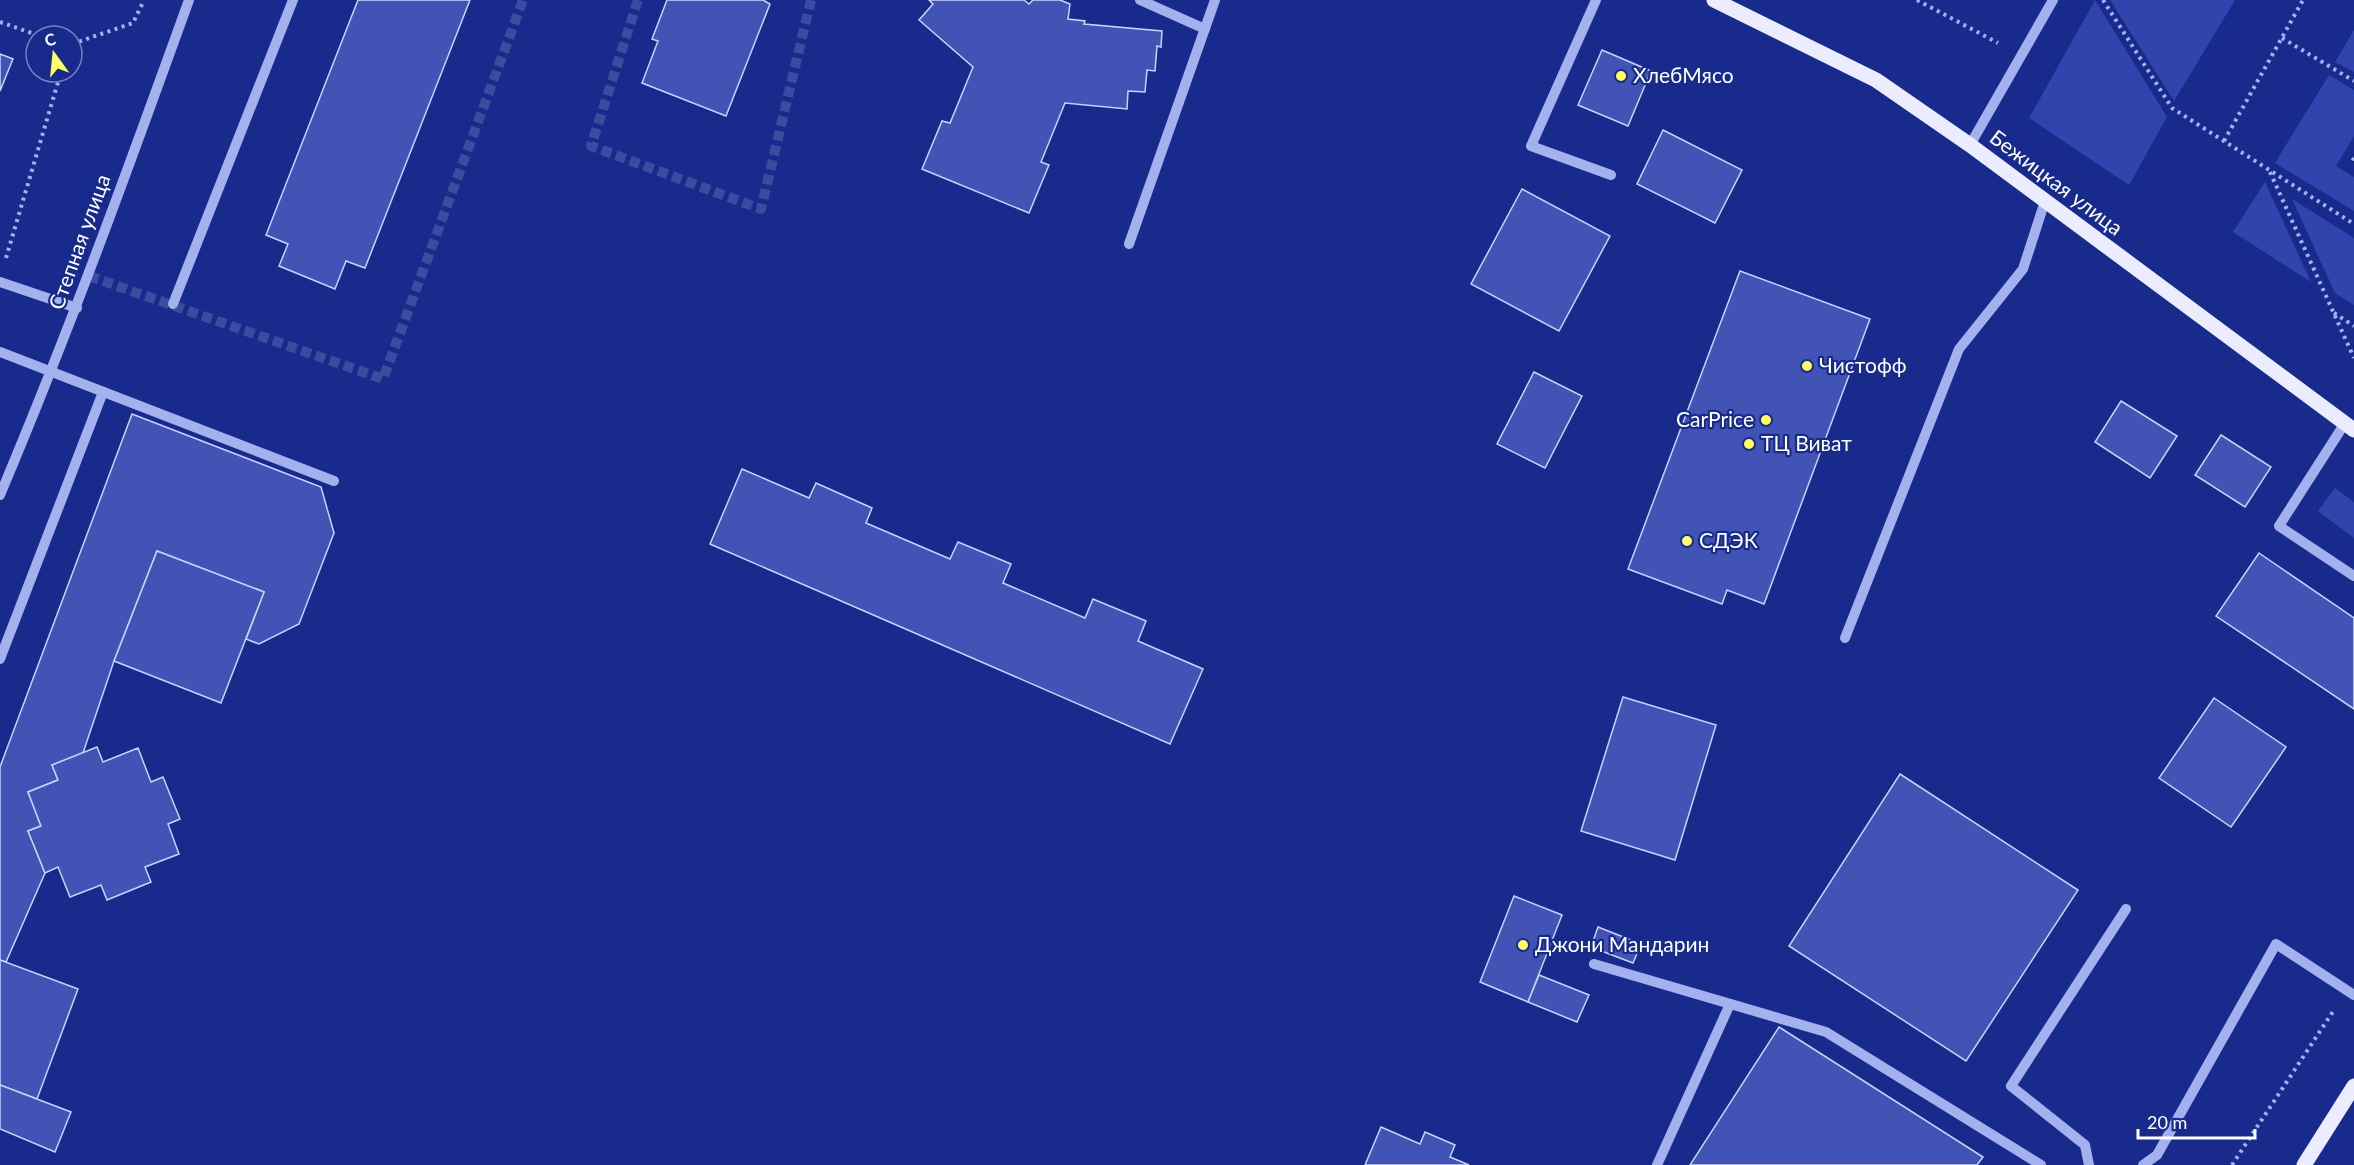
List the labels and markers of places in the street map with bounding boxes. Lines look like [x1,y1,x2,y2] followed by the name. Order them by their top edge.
[1633,62,1734,87] place label: ХлебМясо
[1614,69,1628,83] marker: ХлебМясо
[1819,352,1907,377] place label: Чистофф
[1800,359,1814,373] marker: Чистофф
[1676,406,1754,431] place label: CarPrice
[1759,413,1773,427] marker: CarPrice
[1761,430,1852,455] place label: ТЦ Виват
[1742,437,1756,451] marker: ТЦ Виват
[1699,527,1758,552] place label: СДЭК
[1680,534,1694,548] marker: СДЭК
[1535,931,1709,956] place label: Джони Мандарин
[1516,938,1530,952] marker: Джони Мандарин

